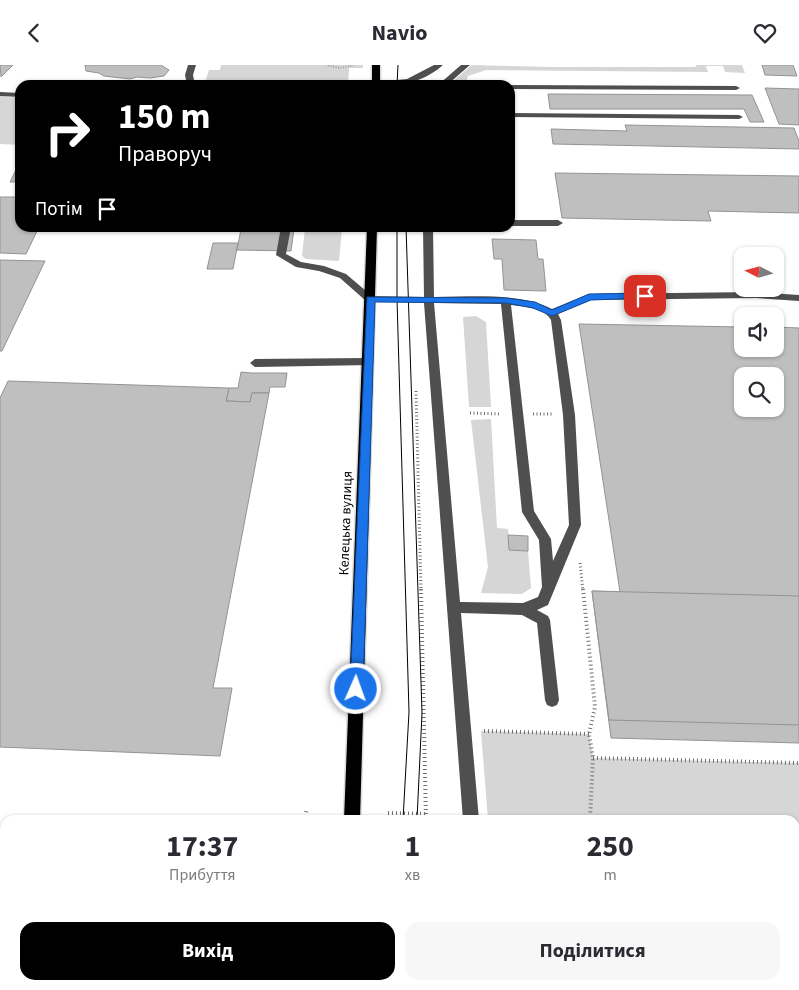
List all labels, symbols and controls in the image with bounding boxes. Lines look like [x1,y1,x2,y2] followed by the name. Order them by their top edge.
[371,17,428,49] text: Navio
[20,19,48,47] icon: back
[751,19,779,47] icon: heart
[118,92,210,142] text: 150 m
[35,100,100,165] icon: right
[118,138,212,170] text: Праворуч
[93,195,121,223] icon: arrive
[35,196,83,223] text: Потім
[734,247,784,297] north arrow
[734,247,784,417] map controls
[624,275,666,317] pin
[631,282,659,310] icon: arrive
[734,307,784,357] button: sound
[734,367,784,417] button: search
[334,470,358,576] street label: Келецька вулиця
[329,662,381,714] position arrow
[166,825,238,868] text: 17:37
[405,825,420,868] text: 1
[586,825,634,868] text: 250
[169,864,235,886] text: Прибуття
[405,864,420,886] text: хв
[604,864,617,886] text: m
[20,922,395,980] button: Вихід
[405,922,780,980] button: Поділитися

